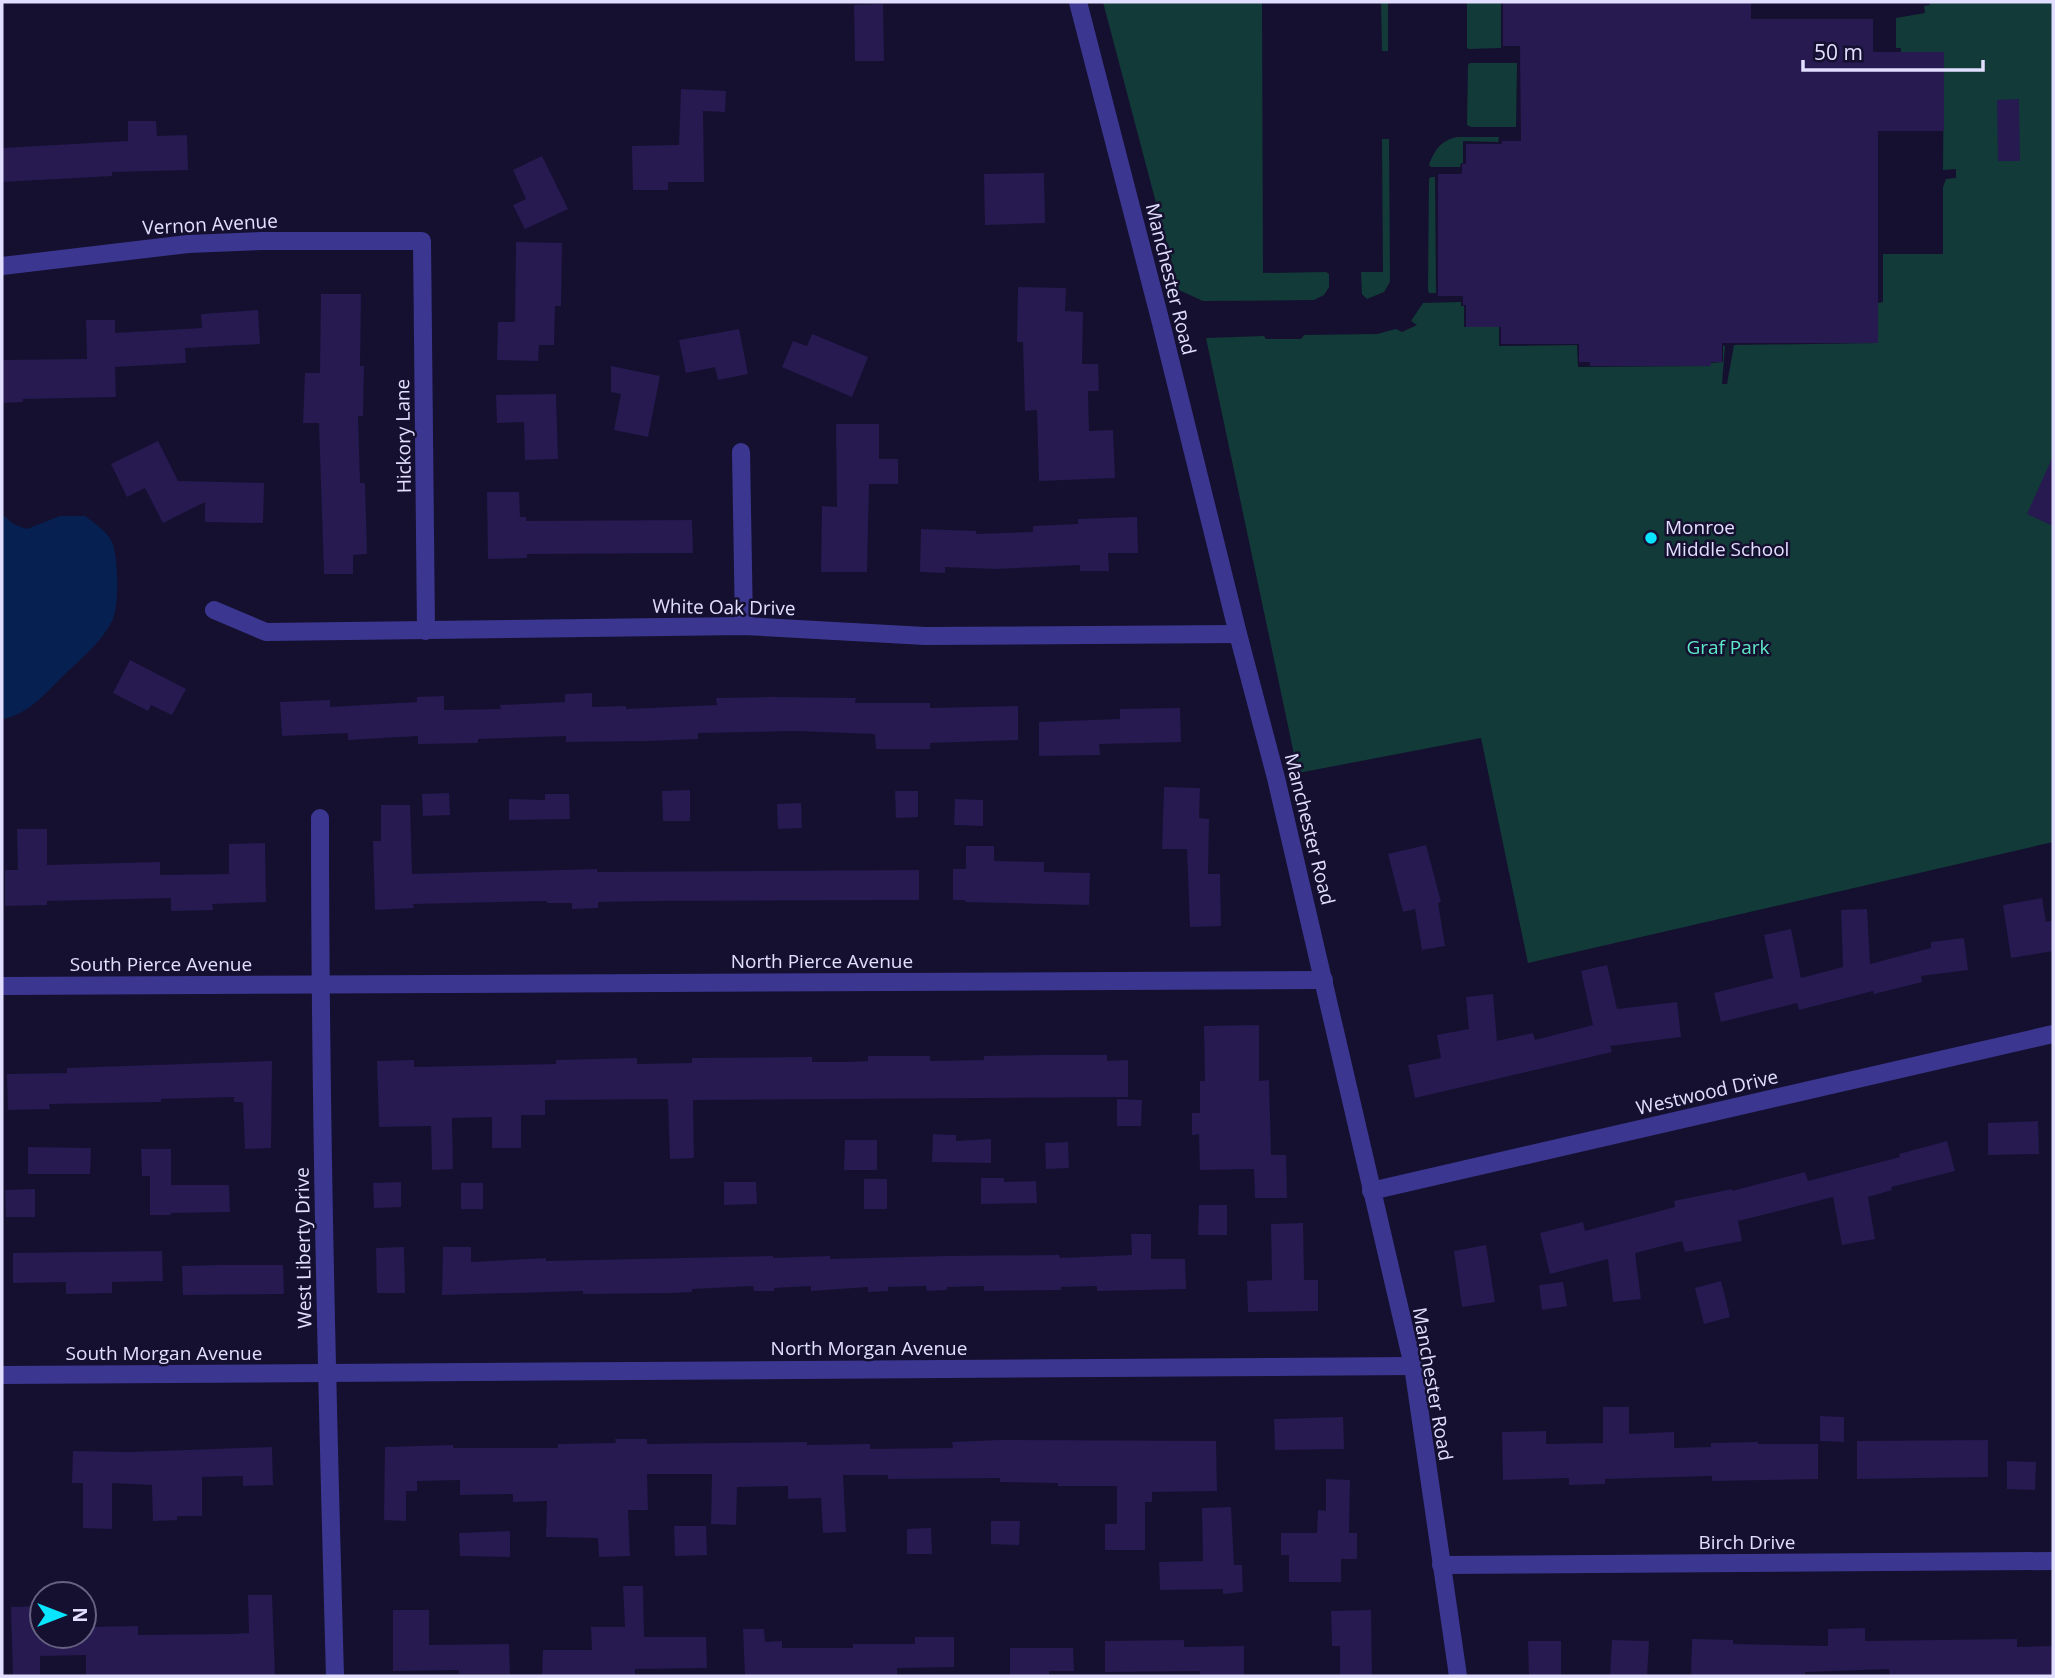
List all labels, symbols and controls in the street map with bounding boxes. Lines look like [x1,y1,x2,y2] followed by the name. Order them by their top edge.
[1803,28,1983,72] scale bar
[1814,38,1863,66] text: 50 m
[1140,201,1202,357] street label: Manchester Road
[142,207,278,241] street label: Vernon Avenue
[389,379,417,493] street label: Hickory Lane
[1665,514,1789,562] place label: Monroe Middle School
[1643,530,1659,546] marker: Monroe Middle School
[652,593,796,621] street label: White Oak Drive
[1686,634,1770,660] park label: Graf Park
[1279,751,1341,907] street label: Manchester Road
[731,948,913,974] street label: North Pierce Avenue
[70,951,252,977] street label: South Pierce Avenue
[1634,1063,1780,1121] street label: Westwood Drive
[289,1167,317,1329] street label: West Liberty Drive
[1407,1305,1459,1463] street label: Manchester Road
[771,1335,967,1361] street label: North Morgan Avenue
[66,1340,262,1366] street label: South Morgan Avenue
[1698,1529,1796,1555] street label: Birch Drive
[28,1580,98,1650] north arrow
[67,1607,93,1623] text: N

